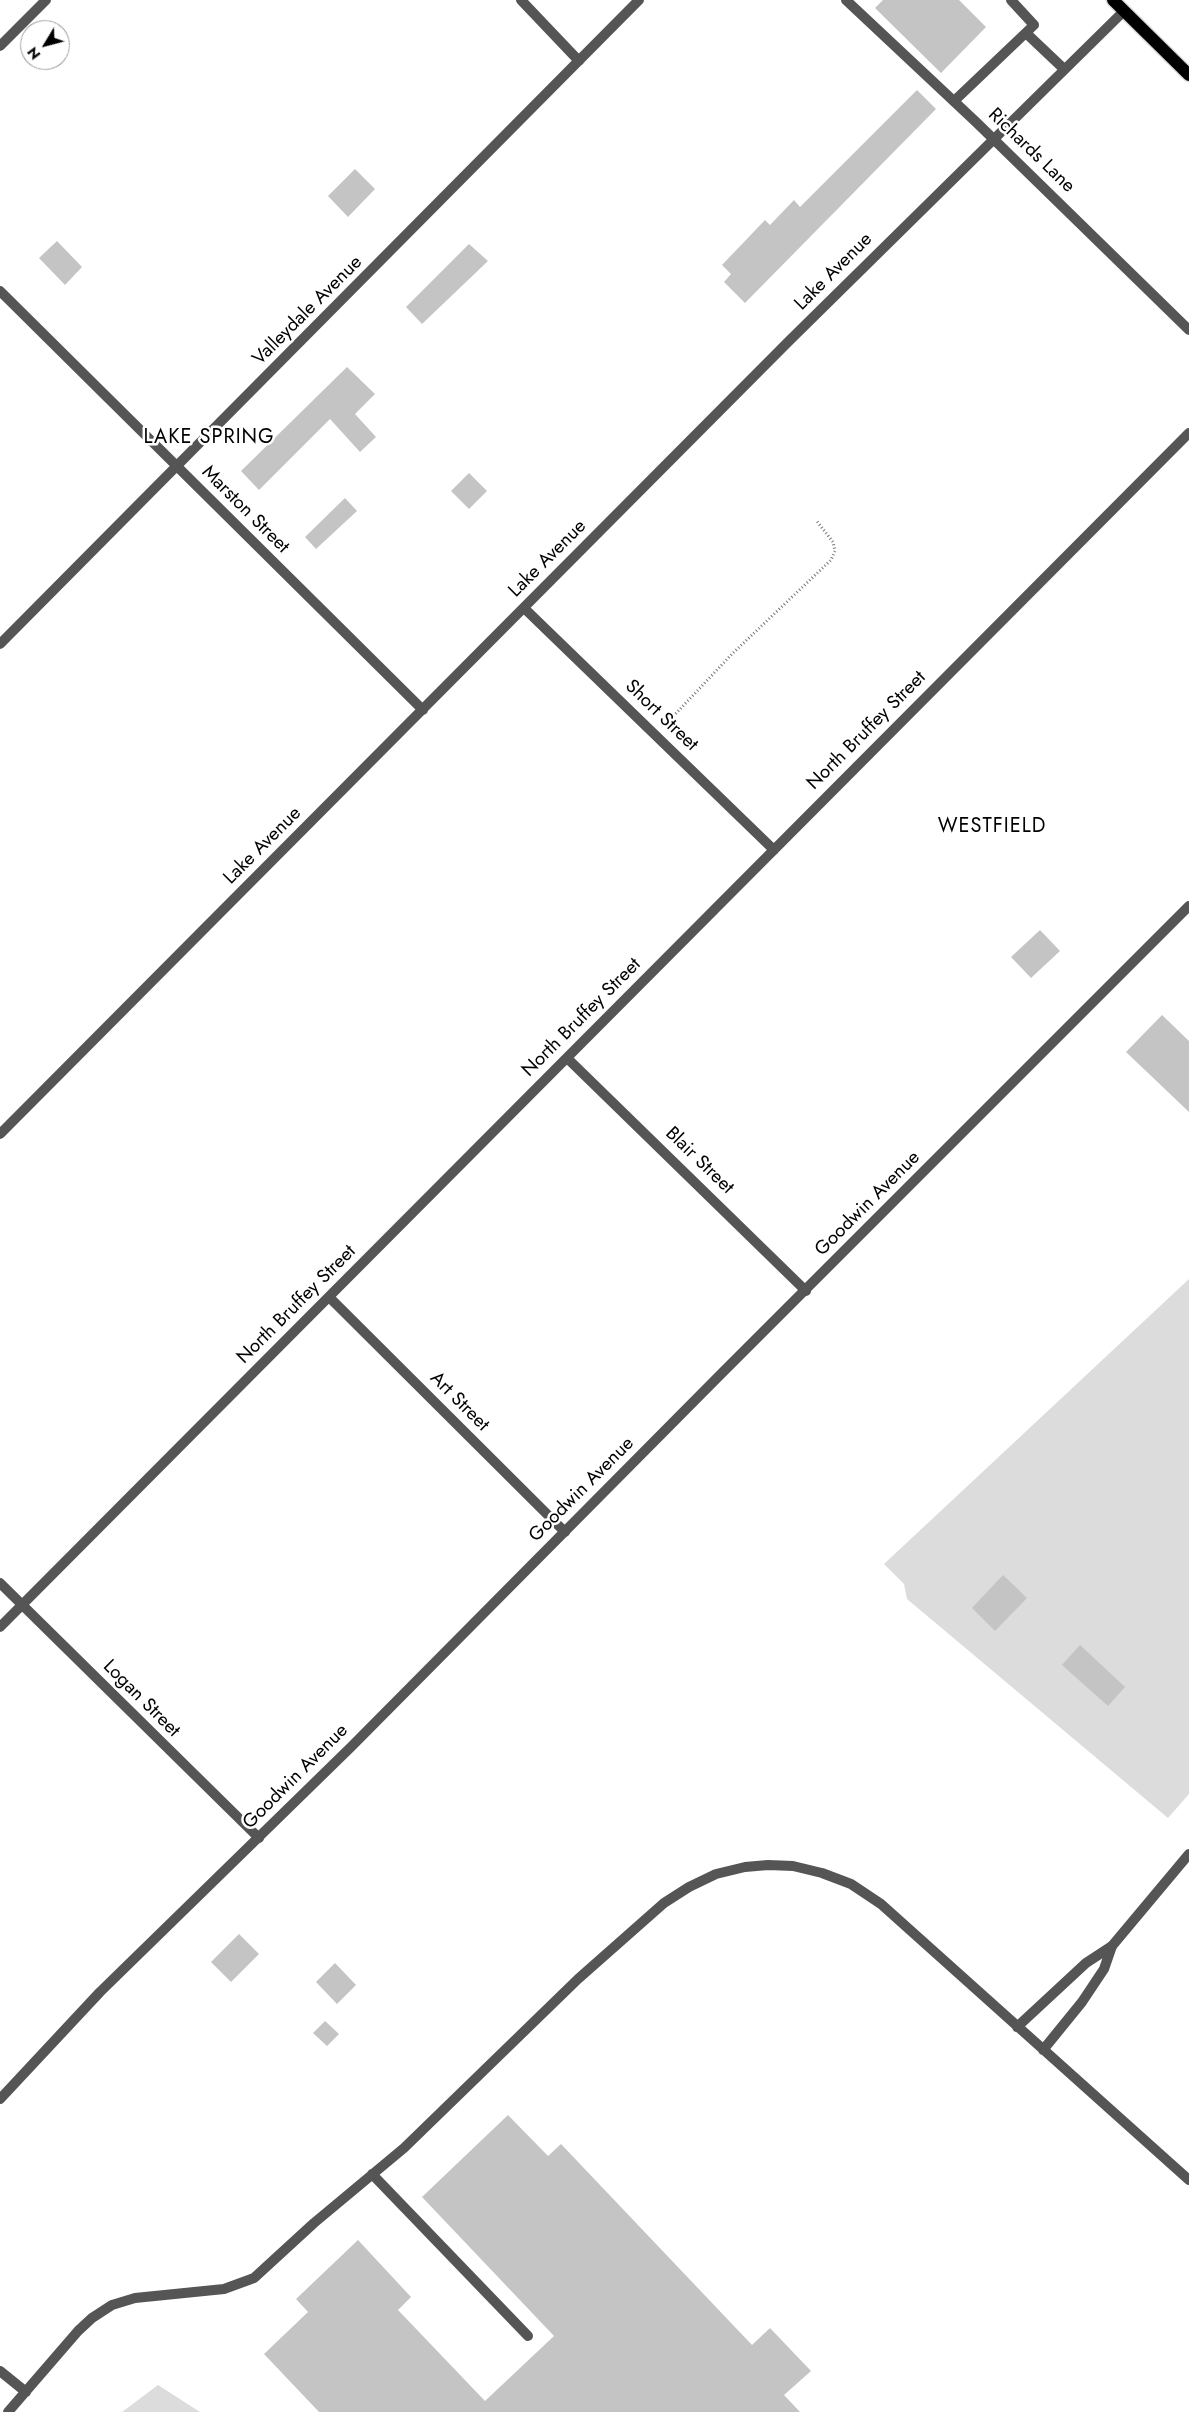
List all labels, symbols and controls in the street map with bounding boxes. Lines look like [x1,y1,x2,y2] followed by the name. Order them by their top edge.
[20,20,70,70] north arrow
[22,43,45,64] text: N
[983,104,1079,198] street label: Richards Lane
[790,228,878,316] street label: Lake Avenue
[249,252,367,370] street label: Valleydale Avenue
[142,426,276,450] district label: LAKE SPRING
[196,461,294,559] street label: Marston Street
[504,515,592,603] street label: Lake Avenue
[803,667,931,795] street label: North Bruffey Street
[620,676,702,756] street label: Short Street
[219,802,307,890] street label: Lake Avenue
[937,815,1047,839] district label: WESTFIELD
[518,954,646,1082] street label: North Bruffey Street
[660,1123,738,1199] street label: Blair Street
[811,1147,925,1261] street label: Goodwin Avenue
[233,1241,361,1369] street label: North Bruffey Street
[425,1368,493,1436] street label: Art Street
[525,1433,639,1547] street label: Goodwin Avenue
[98,1656,184,1742] street label: Logan Street
[239,1720,353,1834] street label: Goodwin Avenue

